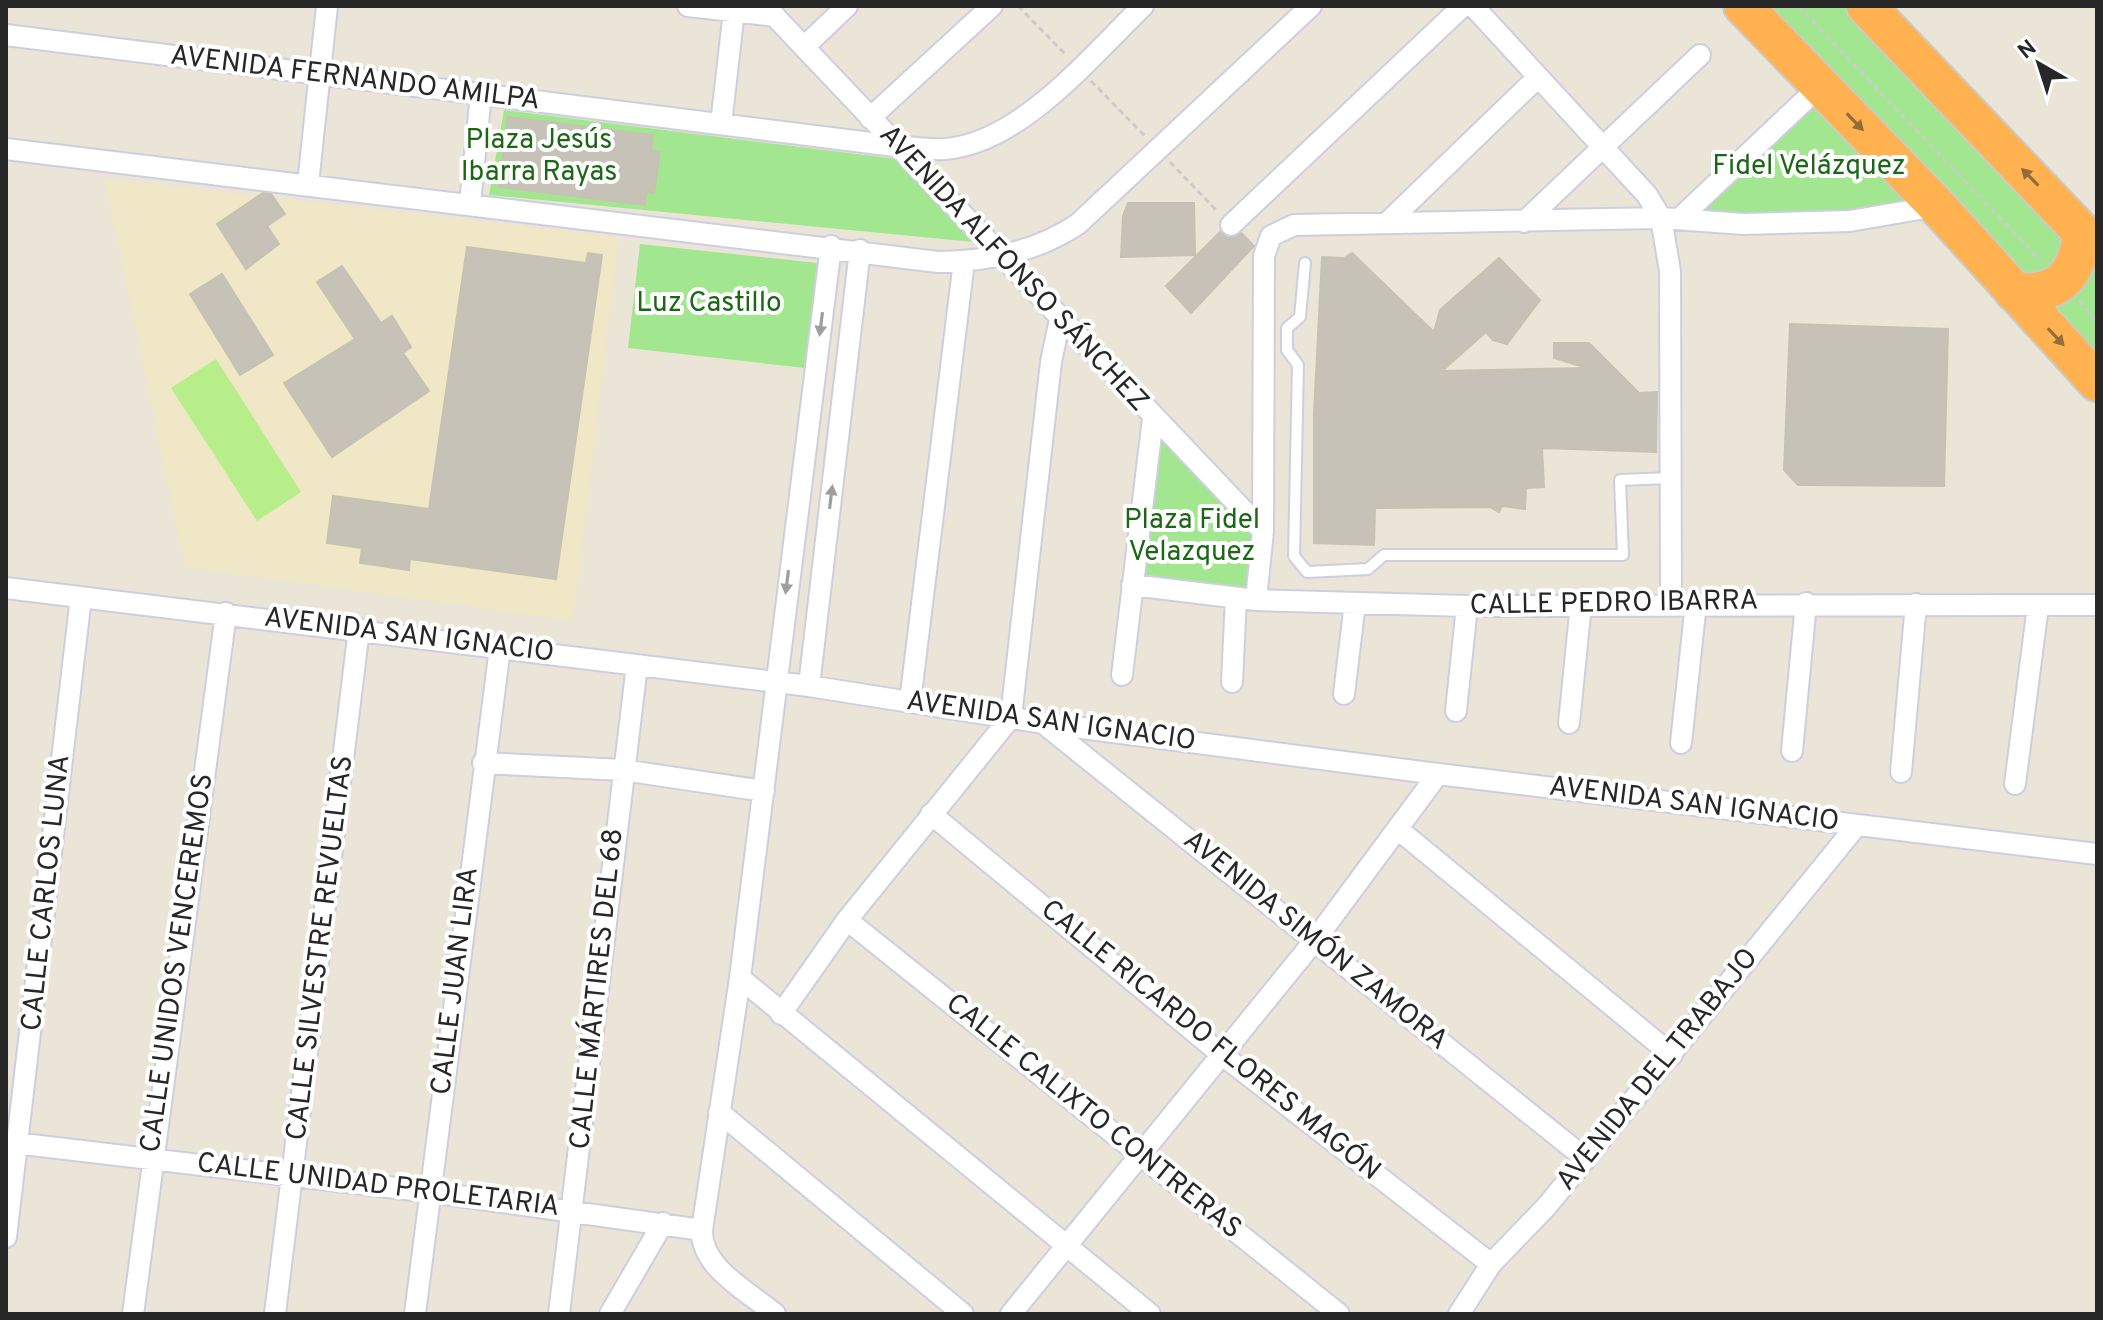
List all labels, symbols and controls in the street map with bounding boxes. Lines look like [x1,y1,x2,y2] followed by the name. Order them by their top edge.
[1999,24,2079,104] north arrow
[2013,35,2043,66] text: N
[168,38,542,120] street label: AVENIDA FERNANDO AMILPA
[1846,112,1864,131] one-way arrow
[870,116,1157,420] street label: AVENIDA ALFONSO SÁNCHEZ
[461,123,617,191] park label: Plaza Jesús Ibarra Rayas
[1712,149,1906,185] park label: Fidel Velázquez
[2021,168,2039,187] one-way arrow
[636,286,782,322] park label: Luz Castillo
[814,312,827,337] one-way arrow
[2046,327,2064,346] one-way arrow
[825,485,838,510] one-way arrow
[1124,503,1260,571] park label: Plaza Fidel Velazquez
[781,569,794,594] one-way arrow
[1469,583,1759,625] street label: CALLE PEDRO IBARRA
[262,600,556,672] street label: AVENIDA SAN IGNACIO
[904,684,1198,760] street label: AVENIDA SAN IGNACIO
[15,753,79,1033] street label: CALLE CARLOS LUNA
[280,753,362,1143] street label: CALLE SILVESTRE REVUELTAS
[1547,769,1841,841] street label: AVENIDA SAN IGNACIO
[134,771,222,1155] street label: CALLE UNIDOS VENCEREMOS
[1175,821,1456,1059] street label: AVENIDA SIMÓN ZAMORA
[561,826,633,1151] street label: CALLE MÁRTIRES DEL 68
[424,865,488,1097] street label: CALLE JUAN LIRA
[1033,891,1389,1189] street label: CALLE RICARDO FLORES MAGÓN
[1549,941,1767,1199] street label: AVENIDA DEL TRABAJO
[938,986,1248,1248] street label: CALLE CALIXTO CONTRERAS
[195,1146,561,1226] street label: CALLE UNIDAD PROLETARIA

